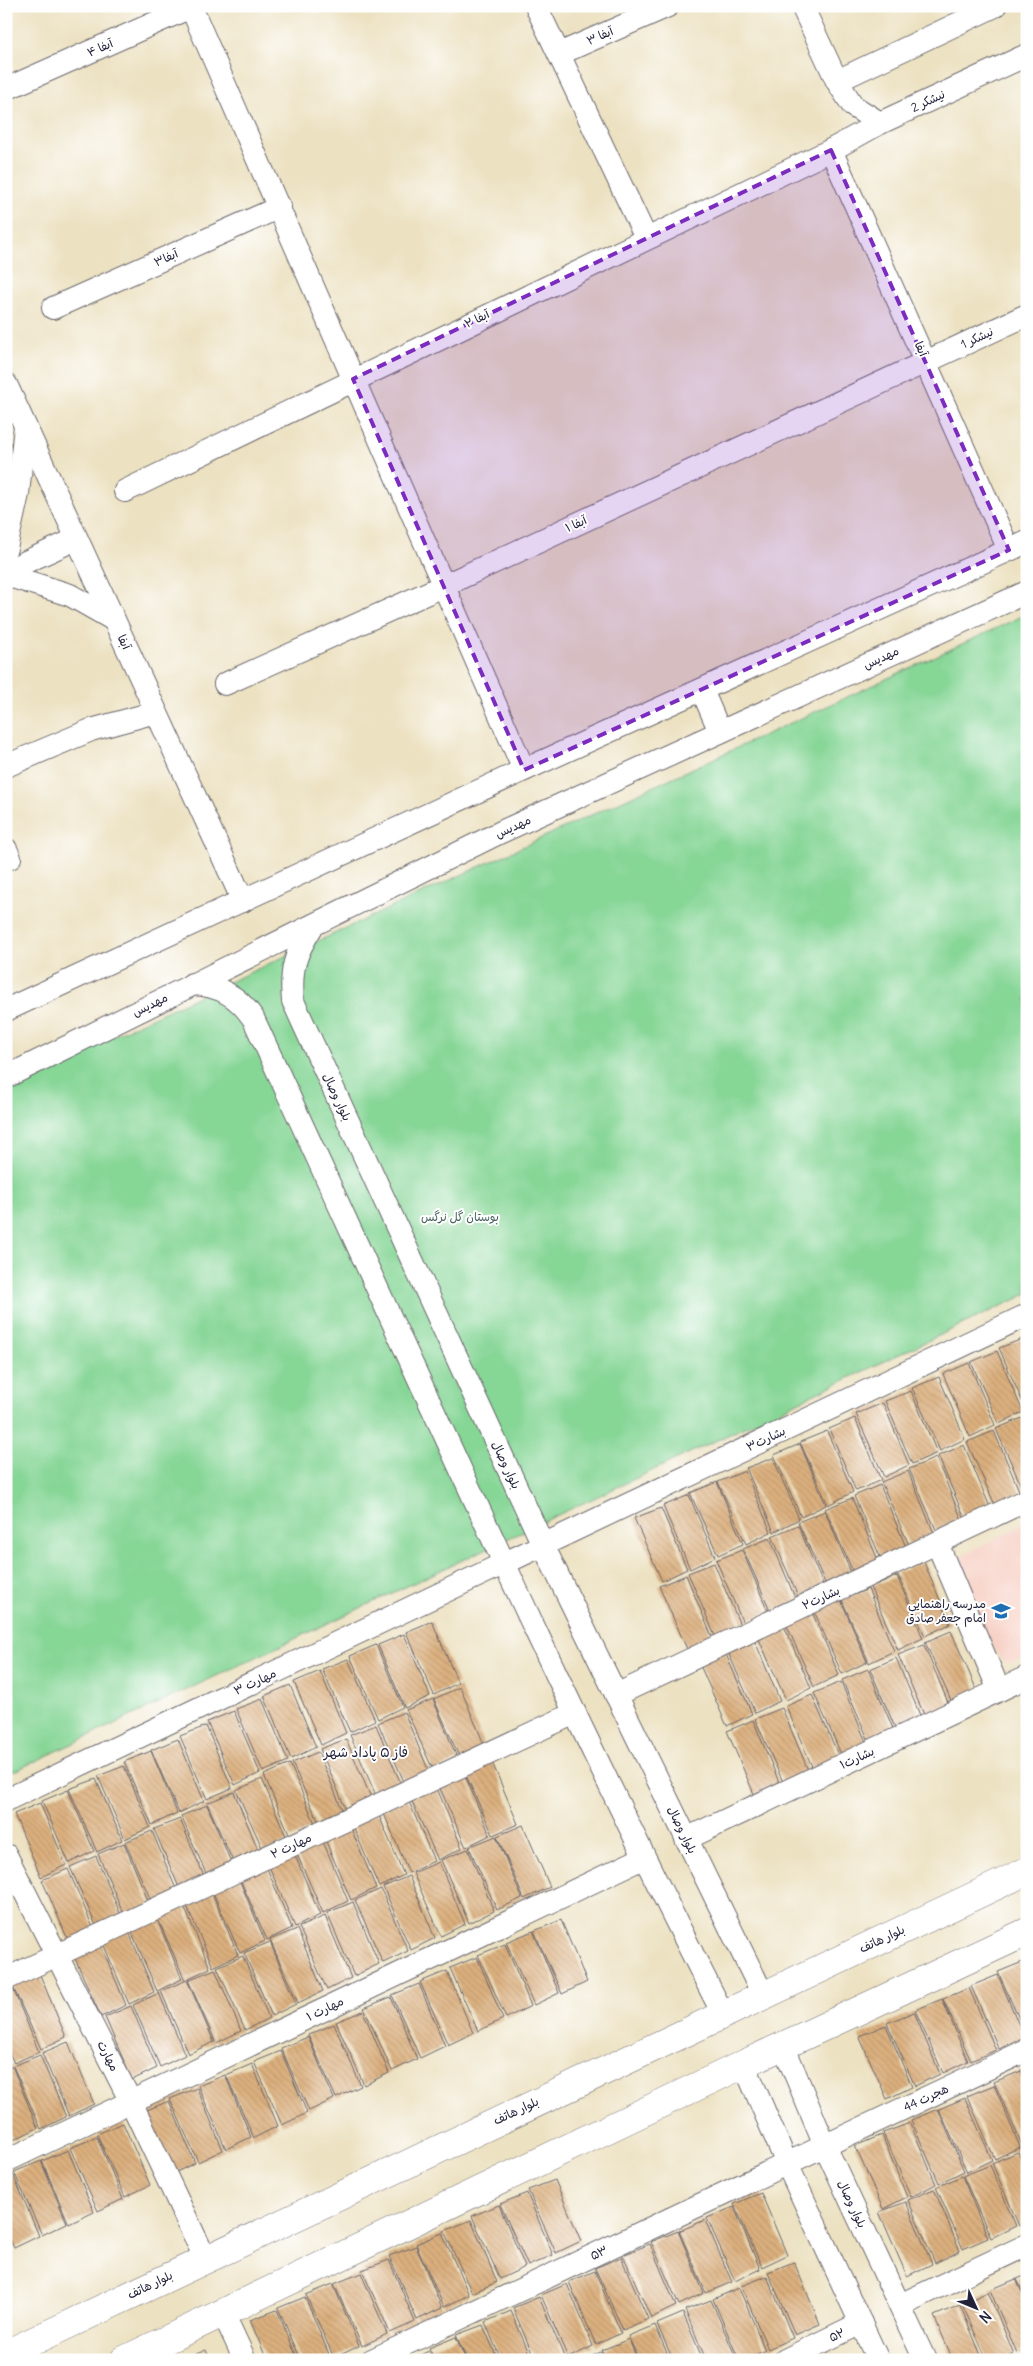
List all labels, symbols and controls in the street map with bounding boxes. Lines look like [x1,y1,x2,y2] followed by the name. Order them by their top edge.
[584,23,617,49] street label: آبفا ۳
[85,35,116,61] street label: آبفا ۴
[908,86,947,115] street label: نیشکر 2
[151,245,182,270] street label: آبفا۳
[462,306,493,332] street label: آبفا ۲
[958,324,995,352] street label: نیشکر 1
[911,339,932,360] street label: آبفا
[563,512,590,536] street label: آبفا ۱
[114,632,135,653] street label: آبفا
[861,643,901,672] street label: مهدیس
[493,812,533,841] street label: مهدیس
[130,989,170,1020] street label: مهدیس
[319,1070,355,1124] street label: بلوار وصال
[421,1209,499,1225] park label: بوستان گل نرگس
[744,1423,788,1455] street label: بشارت۳
[488,1438,524,1492] street label: بلوار وصال
[800,1582,842,1614] street label: بشارت۲
[906,1596,986,1627] place label: مدرسه راهنمایی امام جعفر صادق
[990,1600,1012,1622] school or university icon: مدرسه راهنمایی امام جعفر صادق
[231,1665,278,1698] street label: مهارت ۳
[323,1743,408,1762] district label: فاز ۵ پاداد شهر
[837,1743,877,1773] street label: بشارت۱
[664,1804,700,1856] street label: بلوار وصال
[268,1830,314,1862] street label: مهارت ۲
[857,1921,907,1957] street label: بلوار هاتف
[304,1993,346,2024] street label: مهارت ۱
[94,2038,122,2074] street label: مهارت
[901,2081,951,2115] street label: هجرت 44
[491,2093,541,2129] street label: بلوار هاتف
[834,2177,870,2231] street label: بلوار وصال
[588,2242,610,2263] street label: ۵۳
[125,2267,175,2303] street label: بلوار هاتف
[950,2284,1000,2334] north arrow
[976,2307,995,2327] text: N
[826,2324,847,2345] street label: ۵۲

